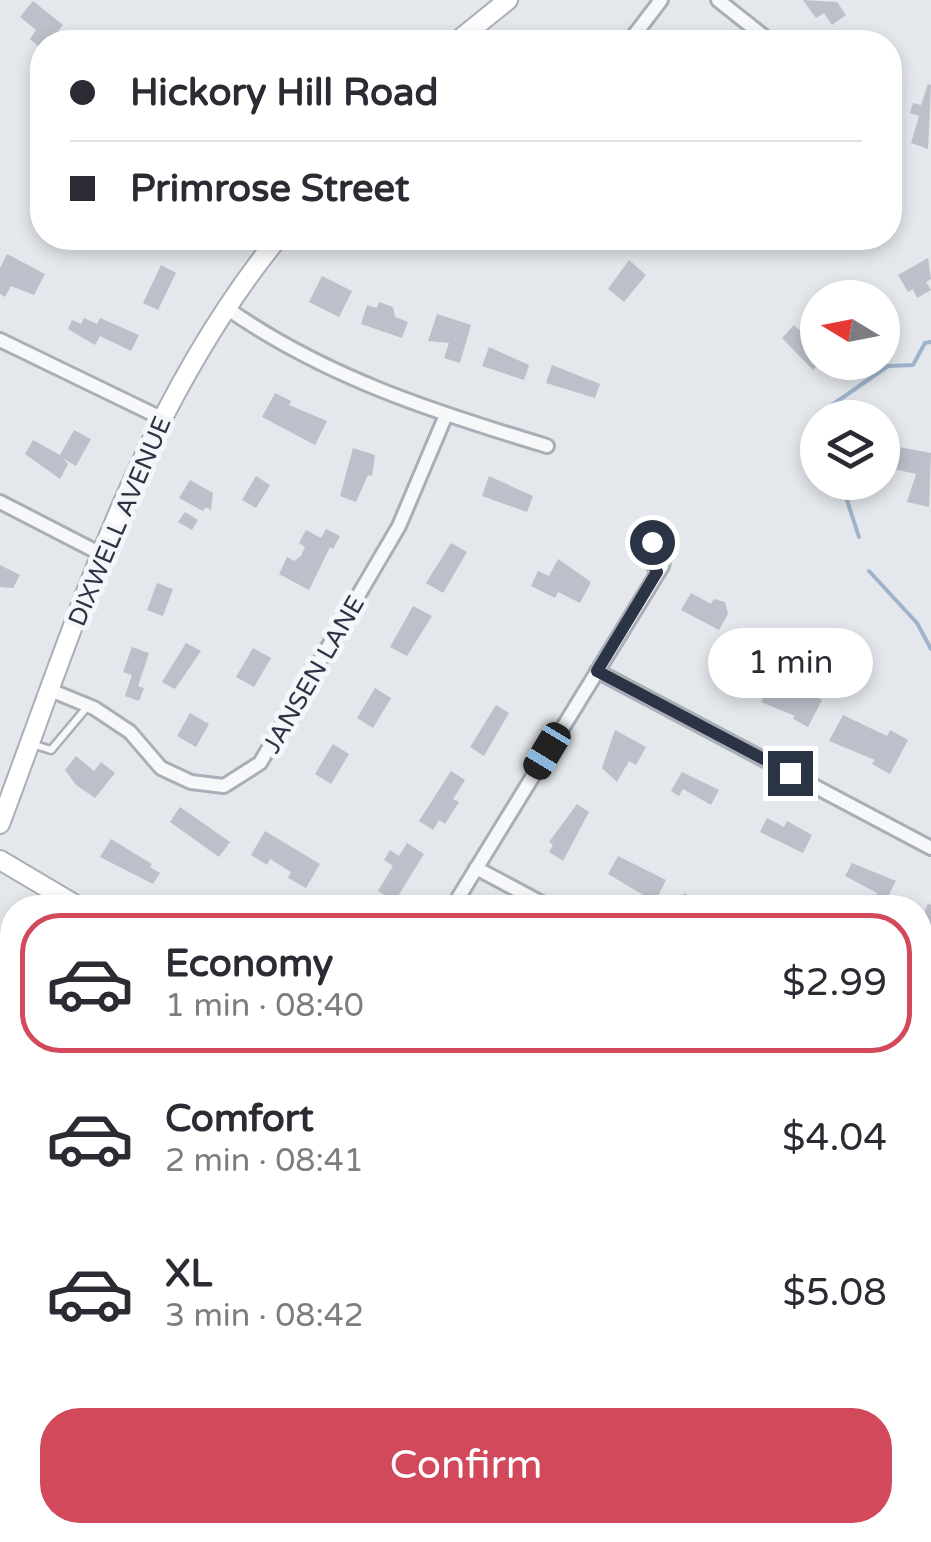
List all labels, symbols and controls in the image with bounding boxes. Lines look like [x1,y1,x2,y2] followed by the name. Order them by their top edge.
[130,70,438,116] text: Hickory Hill Road
[130,166,409,212] text: Primrose Street
[800,280,900,380] north arrow
[800,280,900,500] map controls
[800,400,900,500] button: layers
[62,412,178,631] street label: DIXWELL AVENUE
[630,520,675,565] route start
[257,590,371,759] street label: JANSEN LANE
[708,628,872,698] callout: 1 min
[748,644,833,682] text: 1 min
[519,718,575,784] car
[768,751,813,796] route end
[45,938,135,1028] icon: car
[165,941,333,987] text: Economy
[782,960,887,1006] text: $2.99
[165,987,364,1025] text: 1 min · 08:40
[45,1093,135,1183] icon: car
[165,1096,314,1142] text: Comfort
[782,1115,887,1161] text: $4.04
[165,1142,364,1180] text: 2 min · 08:41
[45,1248,135,1338] icon: car
[165,1251,212,1297] text: XL
[782,1270,887,1316] text: $5.08
[165,1297,364,1335] text: 3 min · 08:42
[40,1408,892,1523] button: Confirm

